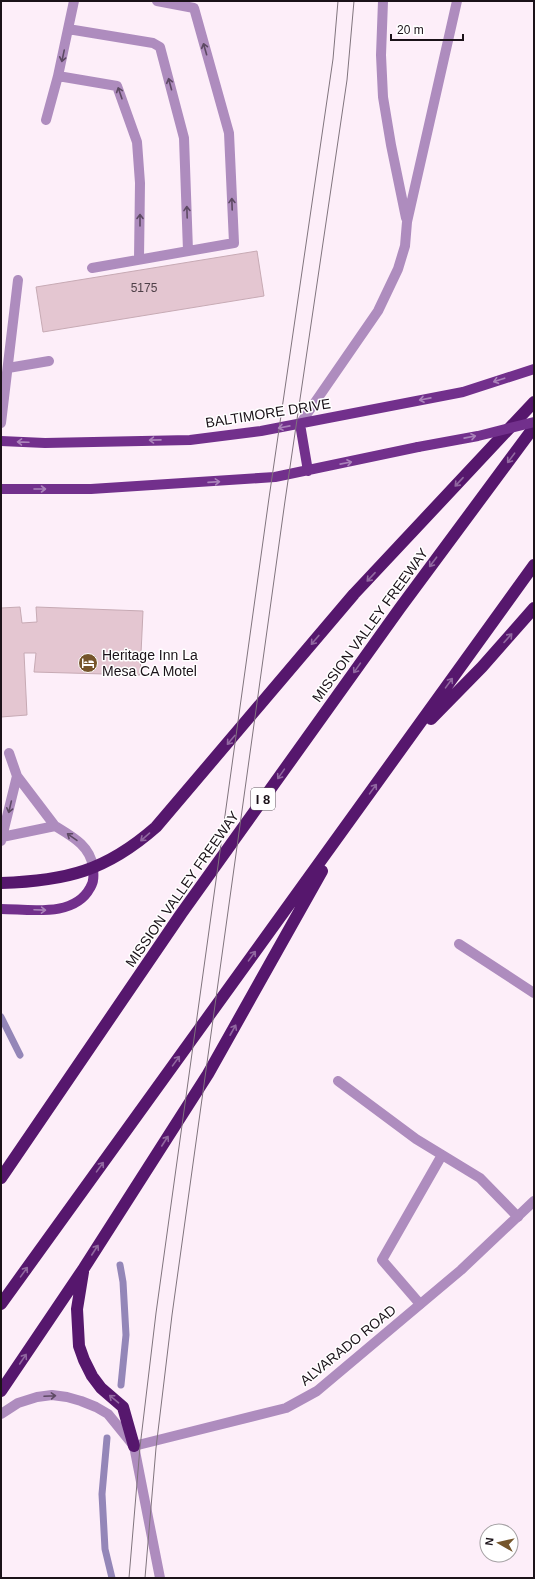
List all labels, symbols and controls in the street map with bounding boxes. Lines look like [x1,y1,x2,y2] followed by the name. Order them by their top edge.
[391,16,463,42] scale bar
[397,23,424,37] text: 20 m
[201,43,209,56] one-way arrow
[58,49,66,62] one-way arrow
[165,77,173,90] one-way arrow
[116,87,123,100] one-way arrow
[228,198,236,211] one-way arrow
[183,206,191,219] one-way arrow
[136,214,144,227] one-way arrow
[131,281,158,295] house number: 5175
[493,377,505,385] one-way arrow
[204,395,332,431] street label: BALTIMORE DRIVE
[419,396,432,404] one-way arrow
[278,423,291,431] one-way arrow
[464,433,477,441] one-way arrow
[149,436,162,444] one-way arrow
[17,438,30,445] one-way arrow
[507,452,515,463] one-way arrow
[339,459,352,467] one-way arrow
[455,477,464,487] one-way arrow
[207,478,220,485] one-way arrow
[33,485,46,493] one-way arrow
[309,544,432,705] street label: MISSION VALLEY FREEWAY
[429,557,437,568] one-way arrow
[366,572,375,582] one-way arrow
[503,632,512,643] one-way arrow
[311,635,320,646] one-way arrow
[102,647,198,679] place label: Heritage Inn La Mesa CA Motel
[77,652,99,674] hotel icon: Heritage Inn La Mesa CA Motel
[353,662,361,673] one-way arrow
[445,678,453,689] one-way arrow
[227,735,236,745] one-way arrow
[277,768,286,779] one-way arrow
[369,784,377,795] one-way arrow
[251,788,275,810] road number: I 8
[5,800,13,813] one-way arrow
[122,808,242,970] street label: MISSION VALLEY FREEWAY
[140,832,150,841] one-way arrow
[66,833,77,841] one-way arrow
[33,906,46,913] one-way arrow
[248,951,256,962] one-way arrow
[229,1024,237,1036] one-way arrow
[172,1056,180,1067] one-way arrow
[161,1136,169,1147] one-way arrow
[96,1162,104,1173] one-way arrow
[91,1245,99,1256] one-way arrow
[20,1267,28,1278] one-way arrow
[297,1301,399,1389] street label: ALVARADO ROAD
[19,1353,27,1364] one-way arrow
[43,1392,56,1400] one-way arrow
[109,1394,119,1403] one-way arrow
[479,1523,519,1563] north arrow
[483,1537,496,1546] text: N

